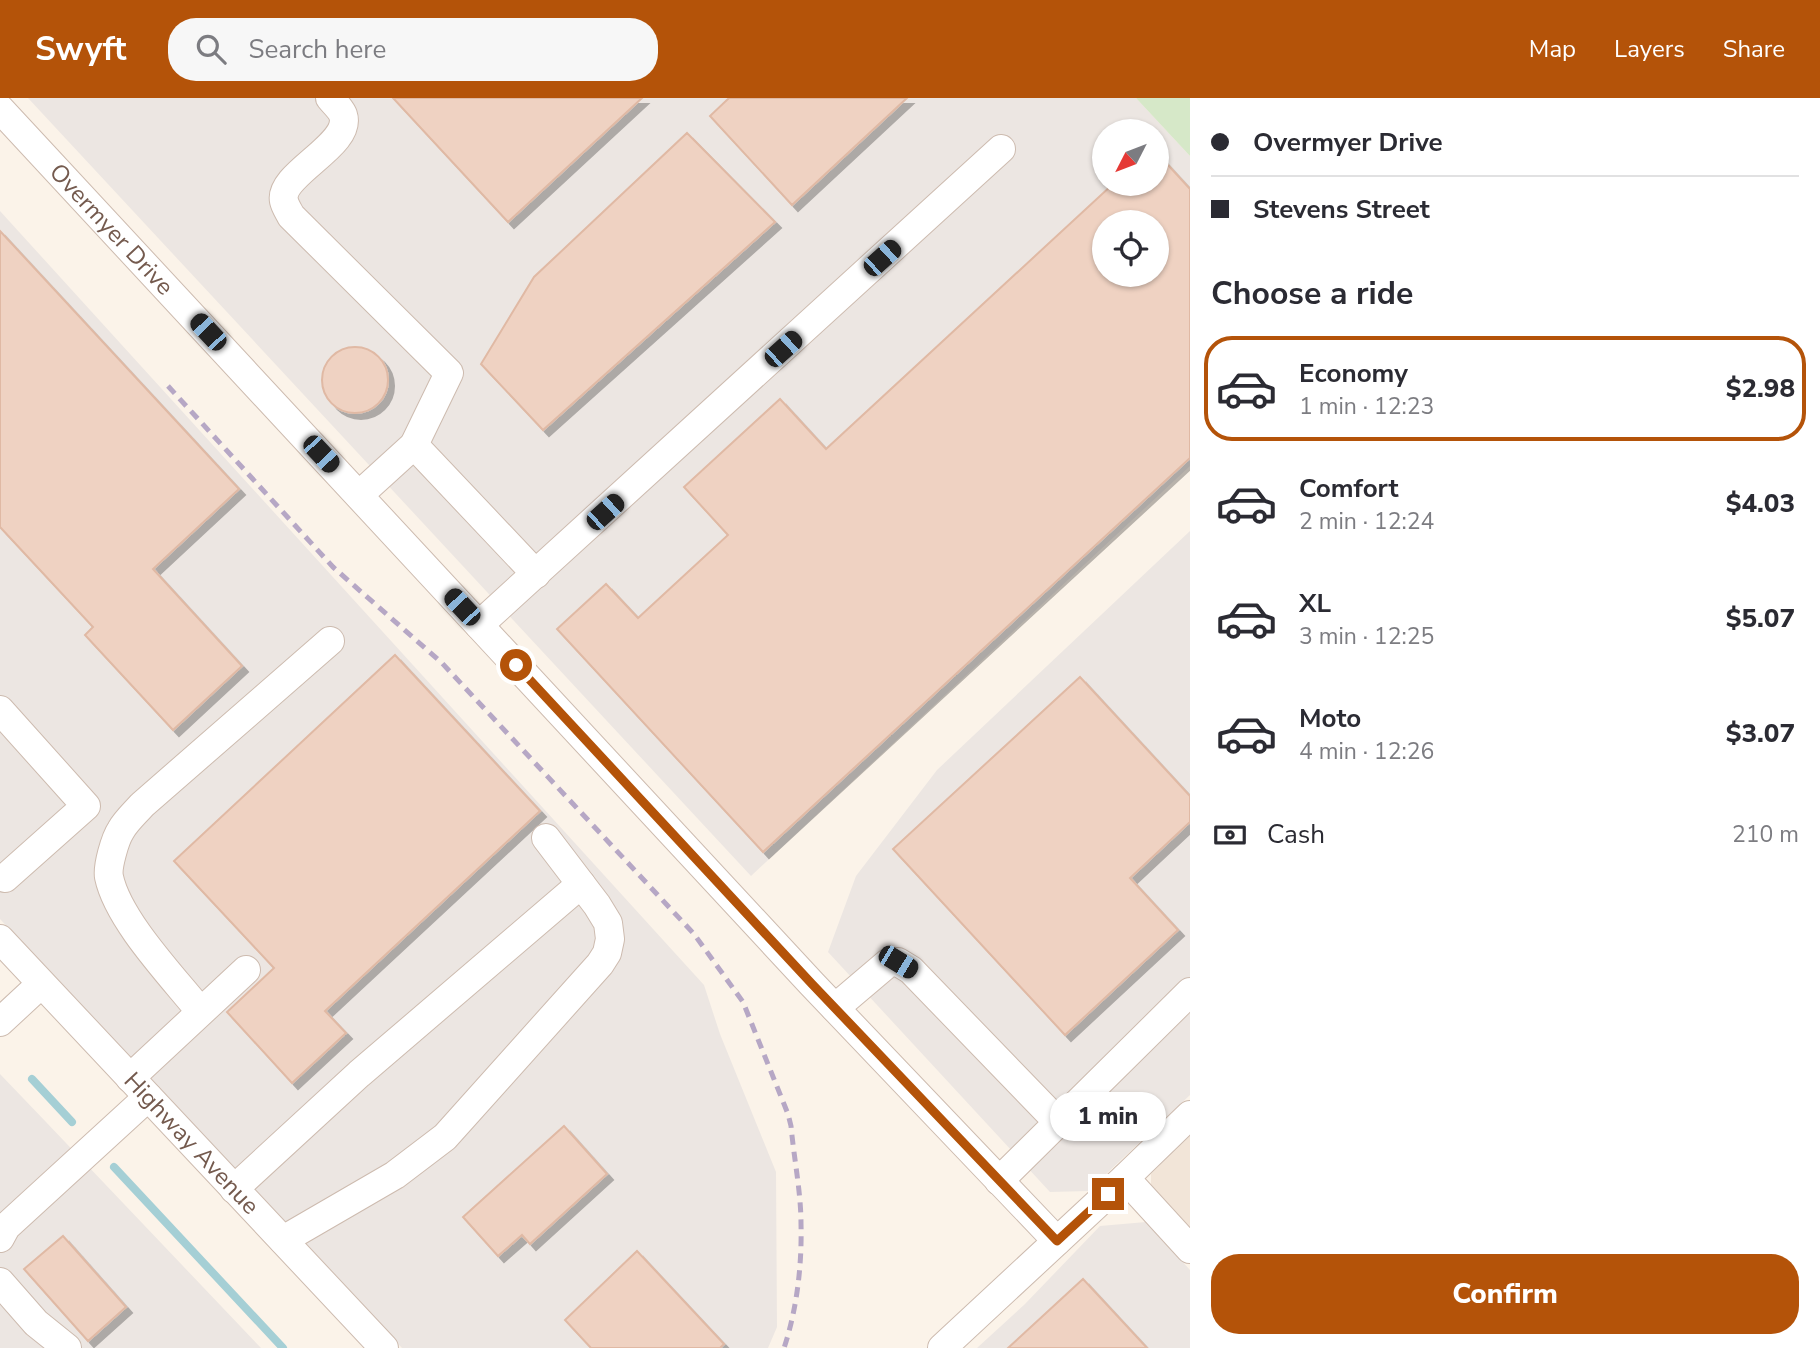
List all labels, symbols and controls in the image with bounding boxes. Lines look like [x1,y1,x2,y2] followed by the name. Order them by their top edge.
[168,18,658,81] search box
[35,27,126,72] text: Swyft
[192,30,230,68] icon: search
[248,32,386,67] text: Search here
[1529,33,1576,65] text: Map
[1614,33,1685,65] text: Layers
[1723,33,1785,65] text: Share
[1092,119,1169,196] north arrow
[1092,119,1169,287] map controls
[1253,125,1443,160] text: Overmyer Drive
[42,156,181,302] street label: Overmyer Drive
[1253,192,1430,227] text: Stevens Street
[1092,210,1169,287] button: locate
[860,236,905,280] car
[1211,272,1413,315] text: Choose a ride
[186,309,231,355] car
[761,327,806,371] car
[1299,356,1408,391] text: Economy
[1215,357,1278,420] icon: car
[1726,371,1795,406] text: $2.98
[1299,391,1434,422] text: 1 min · 12:23
[299,431,344,477] car
[1299,471,1399,506] text: Comfort
[1215,472,1278,535] icon: car
[1726,486,1795,521] text: $4.03
[583,490,628,534] car
[1299,506,1434,537] text: 2 min · 12:24
[440,584,485,630] car
[1299,586,1331,621] text: XL
[1215,587,1278,650] icon: car
[1726,601,1795,636] text: $5.07
[1299,621,1434,652] text: 3 min · 12:25
[500,649,532,681] route start
[1299,701,1361,736] text: Moto
[1215,702,1278,765] icon: car
[1726,716,1795,751] text: $3.07
[1299,736,1434,767] text: 4 min · 12:26
[1211,816,1249,854] icon: cash
[1267,817,1325,852] text: Cash
[1732,819,1799,850] text: 210 m
[875,942,922,982] car
[117,1065,266,1221] street label: Highway Avenue
[1050,1093,1166,1142] callout: 1 min
[1078,1101,1138,1132] text: 1 min
[1092,1178,1124,1210] route end
[1211,1254,1799,1334] button: Confirm

